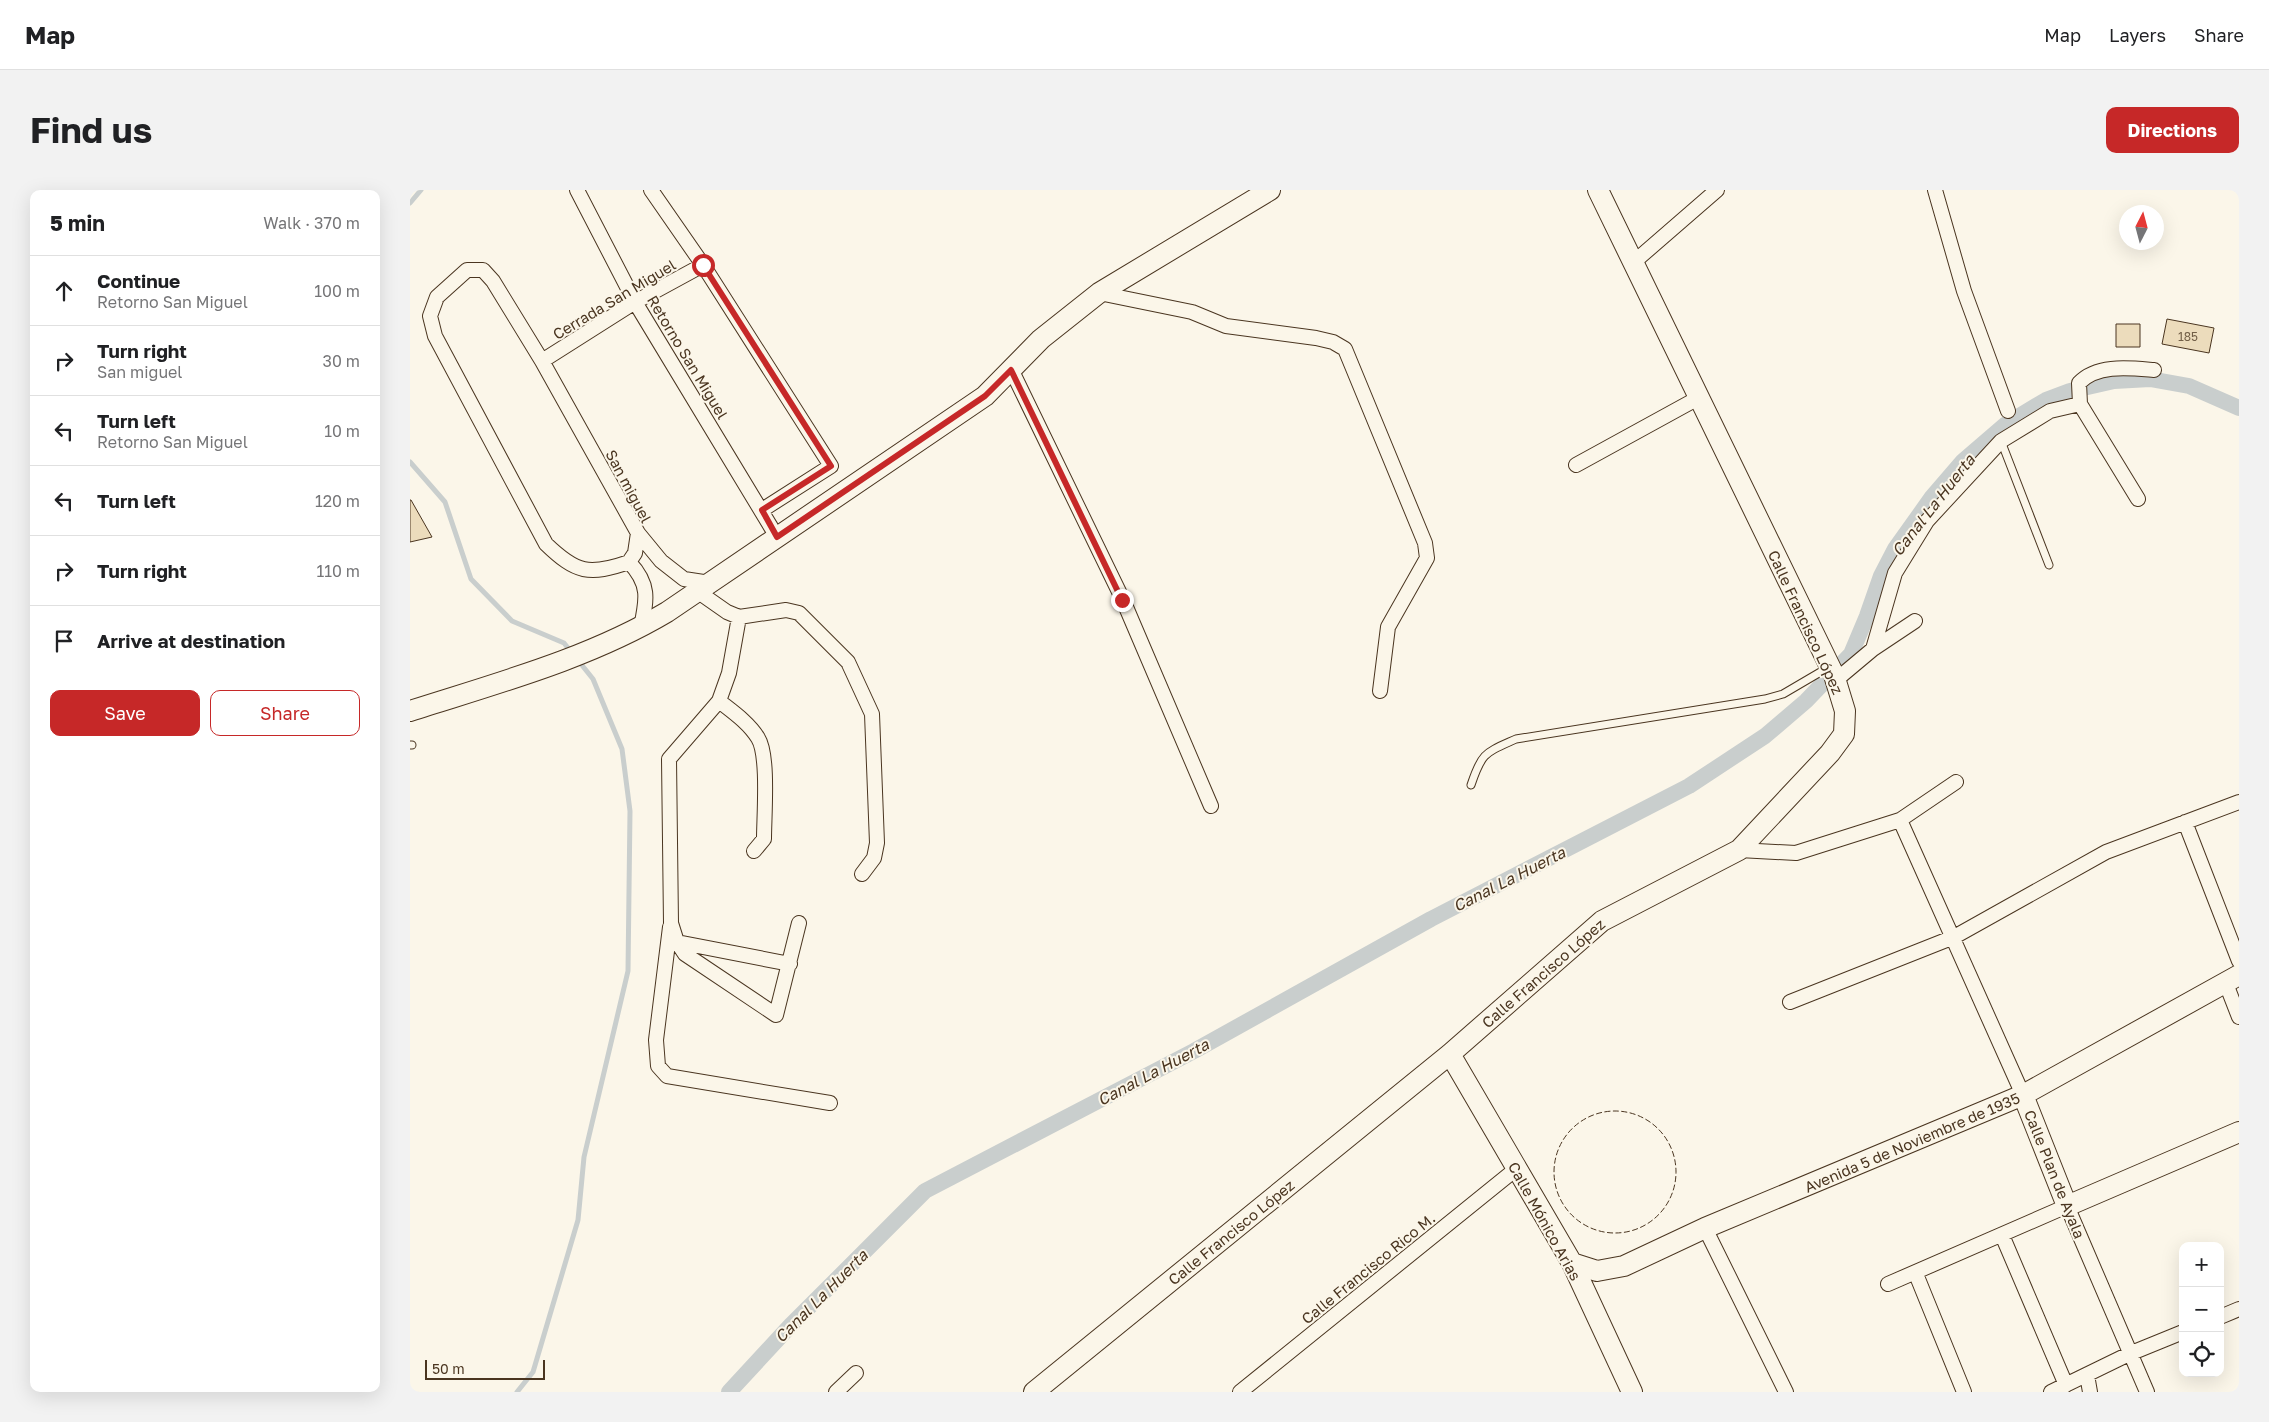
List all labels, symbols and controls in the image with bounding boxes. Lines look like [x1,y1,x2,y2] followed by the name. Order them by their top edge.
[25,20,75,49] text: Map
[2044,24,2081,46] text: Map
[2109,24,2166,46] text: Layers
[2194,24,2244,46] text: Share
[2106,107,2239,153] button: Directions
[30,109,152,151] text: Find us
[2119,205,2164,250] north arrow
[50,210,105,236] text: 5 min
[263,213,360,233] text: Walk · 370 m
[692,254,715,277] route start
[549,255,679,343] street label: Cerrada San Miguel
[97,269,180,292] text: Continue
[50,277,78,305] icon: ahead
[314,281,360,301] text: 100 m
[97,292,248,312] text: Retorno San Miguel
[644,292,732,422] street label: Retorno San Miguel
[2178,329,2198,344] house number: 185
[97,339,187,362] text: Turn right
[50,347,78,375] icon: right
[323,351,360,371] text: 30 m
[97,362,183,382] text: San miguel
[97,409,176,432] text: Turn left
[50,417,78,445] icon: left
[324,421,360,441] text: 10 m
[97,432,248,452] text: Retorno San Miguel
[602,446,656,526] street label: San miguel
[1887,449,1979,560] water label: Canal La Huerta
[50,487,78,515] icon: left
[97,489,176,512] text: Turn left
[315,491,360,511] text: 120 m
[1765,547,1847,697] street label: Calle Francisco López
[50,557,78,585] icon: right
[97,559,187,582] text: Turn right
[316,561,360,581] text: 110 m
[1111,589,1134,612] route end
[50,627,78,655] icon: arrive
[97,629,285,652] text: Arrive at destination
[50,690,200,736] button: Save
[210,690,360,736] button: Share
[1449,842,1569,916] water label: Canal La Huerta
[1478,914,1608,1031] street label: Calle Francisco López
[1094,1034,1213,1110] water label: Canal La Huerta
[1802,1088,2022,1196] street label: Avenida 5 de Noviembre de 1935
[2021,1107,2089,1241] street label: Calle Plan de Ayala
[1505,1158,1585,1284] street label: Calle Mónico Arias
[1164,1175,1298,1288] street label: Calle Francisco López
[1298,1209,1438,1327] street label: Calle Francisco Rico M.
[2179,1242,2224,1377] map controls
[2179,1242,2224,1287] button: +
[770,1245,872,1347] water label: Canal La Huerta
[2179,1287,2224,1332] button: −
[2179,1332,2224,1377] button: locate
[425,1357,545,1380] scale bar
[432,1360,465,1377] text: 50 m

